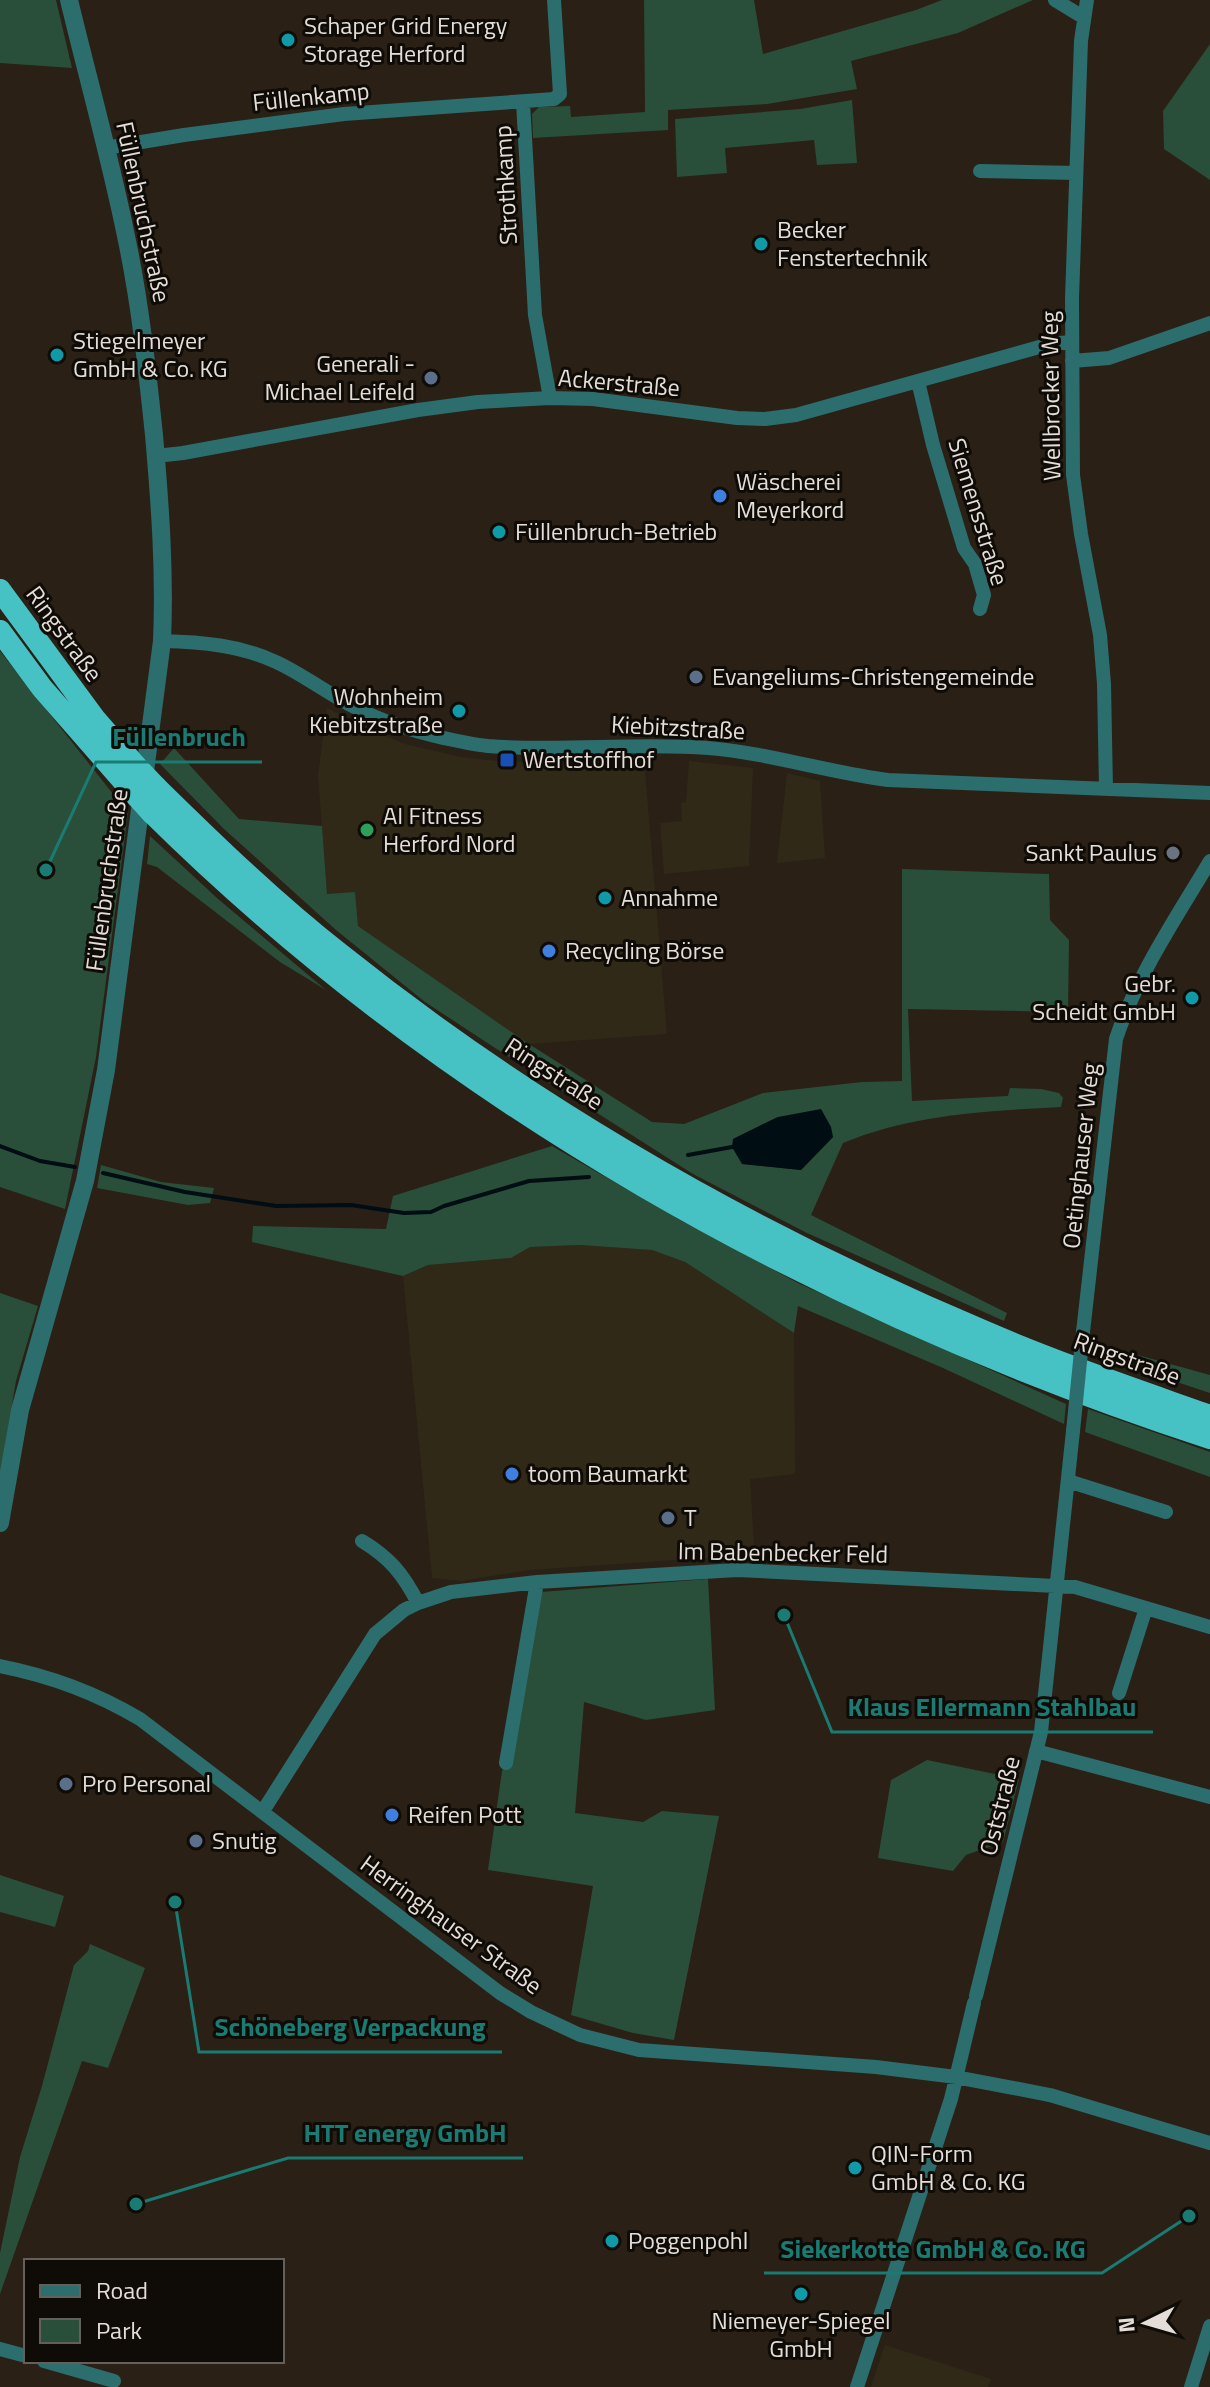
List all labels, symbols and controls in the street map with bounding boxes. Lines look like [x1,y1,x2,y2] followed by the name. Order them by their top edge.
[304,7,508,71] place label: Schaper Grid Energy Storage Herford
[279,31,297,49] marker: Schaper Grid Energy Storage Herford
[251,72,371,120] street label: Füllenkamp
[107,118,181,305] street label: Füllenbruchstraße
[484,125,526,246] street label: Strothkamp
[777,211,928,275] place label: Becker Fenstertechnik
[752,235,770,253] marker: Becker Fenstertechnik
[1031,311,1069,481] street label: Wellbrocker Weg
[73,322,228,386] place label: Stiegelmeyer GmbH & Co. KG
[264,345,415,409] place label: Generali - Michael Leifeld
[48,346,66,364] marker: Stiegelmeyer GmbH & Co. KG
[557,359,681,405] street label: Ackerstraße
[422,369,440,387] marker: Generali - Michael Leifeld
[939,434,1018,590] street label: Siemensstraße
[736,463,844,527] place label: Wäscherei Meyerkord
[711,487,729,505] marker: Wäscherei Meyerkord
[515,513,717,549] place label: Füllenbruch-Betrieb
[490,523,508,541] marker: Füllenbruch-Betrieb
[18,578,112,689] street label: Ringstraße
[712,658,1034,694] place label: Evangeliums-Christengemeinde
[687,668,705,686] marker: Evangeliums-Christengemeinde
[309,678,443,742] place label: Wohnheim Kiebitzstraße
[450,702,468,720] marker: Wohnheim Kiebitzstraße
[610,706,746,748] street label: Kiebitzstraße
[96,712,262,762] callout: Füllenbruch
[112,717,246,756] text: Füllenbruch
[523,741,654,777] place label: Wertstoffhof
[498,751,516,769] marker: Wertstoffhof
[75,786,137,973] street label: Füllenbruchstraße
[383,797,515,861] place label: AI Fitness Herford Nord
[358,821,376,839] marker: AI Fitness Herford Nord
[1026,834,1157,870] place label: Sankt Paulus
[1164,844,1182,862] marker: Sankt Paulus
[621,879,718,915] place label: Annahme
[596,889,614,907] marker: Annahme
[565,932,724,968] place label: Recycling Börse
[540,942,558,960] marker: Recycling Börse
[1032,965,1176,1029] place label: Gebr. Scheidt GmbH
[1183,989,1201,1007] marker: Gebr. Scheidt GmbH
[498,1028,611,1119] street label: Ringstraße
[1052,1061,1108,1251] street label: Oetinghauser Weg
[1069,1322,1186,1394] street label: Ringstraße
[528,1455,688,1491] place label: toom Baumarkt
[503,1465,521,1483] marker: toom Baumarkt
[684,1499,697,1535] place label: T
[659,1509,677,1527] marker: T
[678,1532,888,1572] street label: Im Babenbecker Feld
[832,1682,1153,1732] callout: Klaus Ellermann Stahlbau
[847,1687,1137,1726] text: Klaus Ellermann Stahlbau
[969,1752,1029,1859] street label: Oststraße
[82,1765,211,1801] place label: Pro Personal
[57,1775,75,1793] marker: Pro Personal
[408,1796,522,1832] place label: Reifen Pott
[383,1806,401,1824] marker: Reifen Pott
[212,1822,277,1858] place label: Snutig
[187,1832,205,1850] marker: Snutig
[353,1846,550,2003] street label: Herringhauser Straße
[199,2002,502,2052] callout: Schöneberg Verpackung
[214,2007,486,2046] text: Schöneberg Verpackung
[288,2108,523,2158] callout: HTT energy GmbH
[303,2113,507,2152] text: HTT energy GmbH
[871,2135,1026,2199] place label: QIN-Form GmbH & Co. KG
[846,2159,864,2177] marker: QIN-Form GmbH & Co. KG
[628,2222,748,2258] place label: Poggenpohl
[764,2223,1102,2273] callout: Siekerkotte GmbH & Co. KG
[780,2229,1086,2268] text: Siekerkotte GmbH & Co. KG
[603,2232,621,2250] marker: Poggenpohl
[24,2259,284,2363] legend
[96,2272,148,2308] text: Road
[1106,2283,1186,2363] north arrow
[792,2285,810,2303] marker: Niemeyer-Spiegel GmbH
[711,2302,891,2366] place label: Niemeyer-Spiegel GmbH
[96,2312,142,2348] text: Park
[1108,2316,1144,2334] text: N

